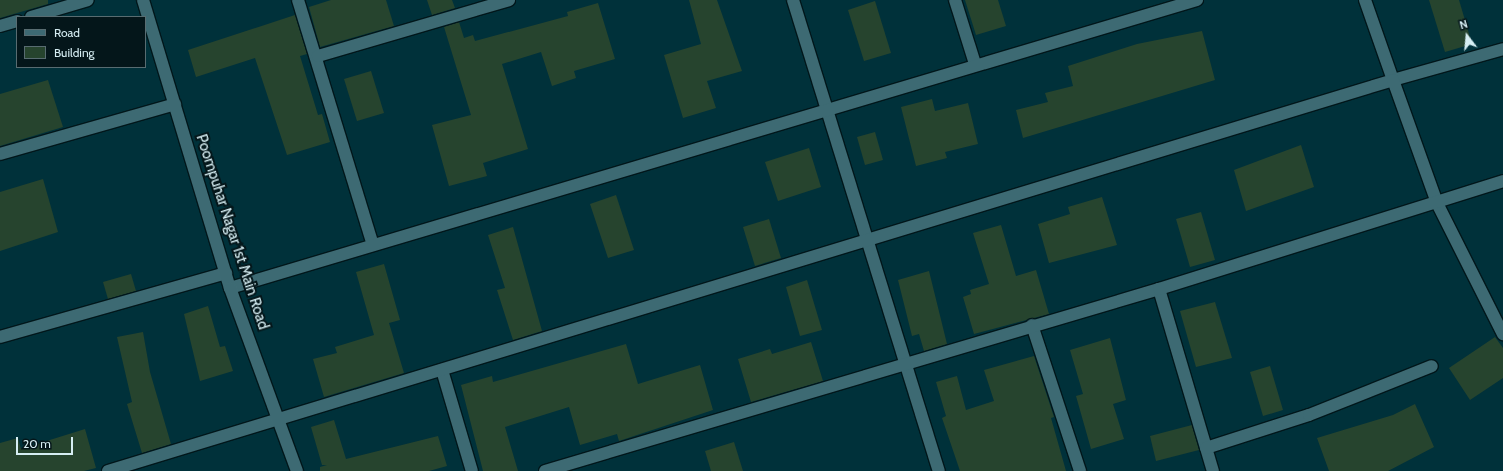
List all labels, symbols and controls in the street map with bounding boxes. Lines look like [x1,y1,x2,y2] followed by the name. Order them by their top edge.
[16,16,146,68] legend
[1447,16,1487,56] north arrow
[1458,17,1469,32] text: N
[54,25,80,40] text: Road
[54,45,95,60] text: Building
[192,132,272,332] street label: Poompuhar Nagar 1st Main Road
[18,429,75,455] scale bar
[23,436,51,451] text: 20 m

